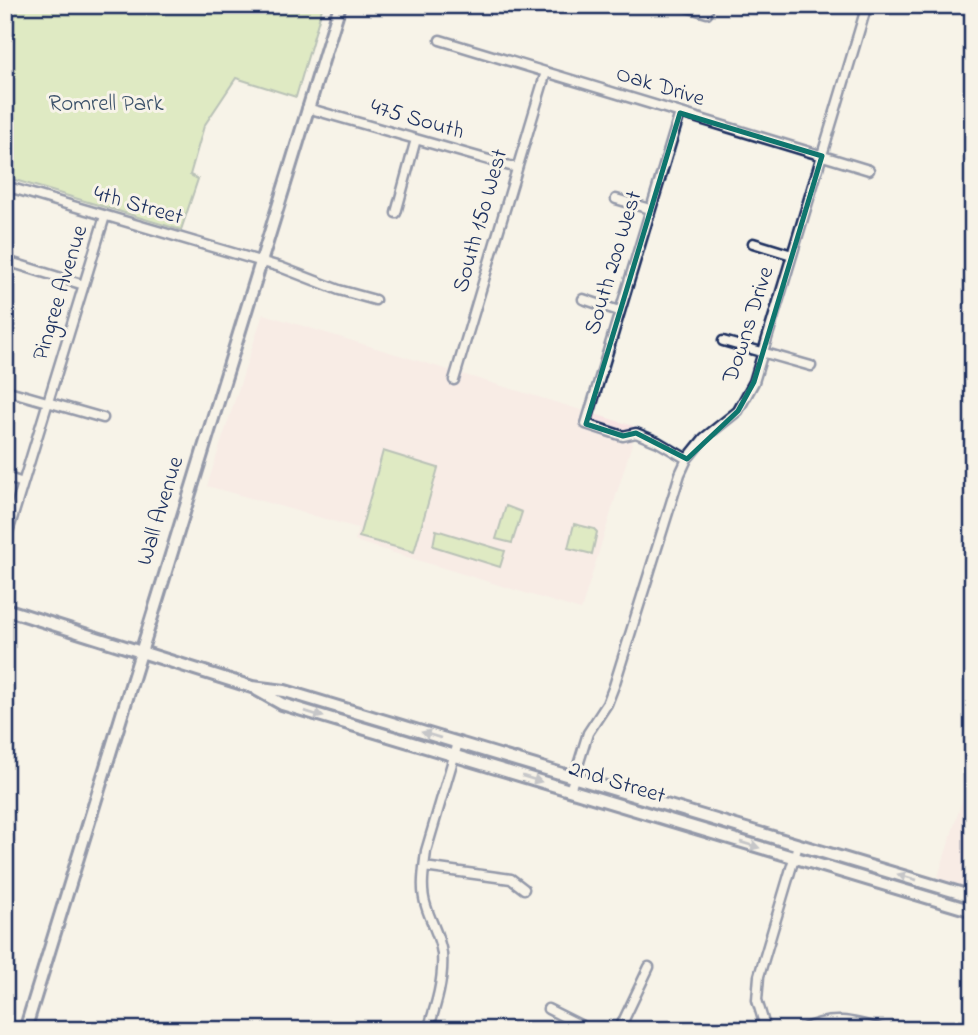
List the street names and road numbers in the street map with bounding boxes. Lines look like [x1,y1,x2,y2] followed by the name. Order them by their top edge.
[611,58,709,116] street label: Oak Drive
[366,91,468,149] street label: 475 South
[445,145,517,297] street label: South 150 West
[89,177,187,235] street label: 4th Street
[576,187,652,339] street label: South 200 West
[25,221,98,365] street label: Pingree Avenue
[714,262,784,388] street label: Downs Drive
[129,452,193,570] street label: Wall Avenue
[565,753,670,813] street label: 2nd Street

